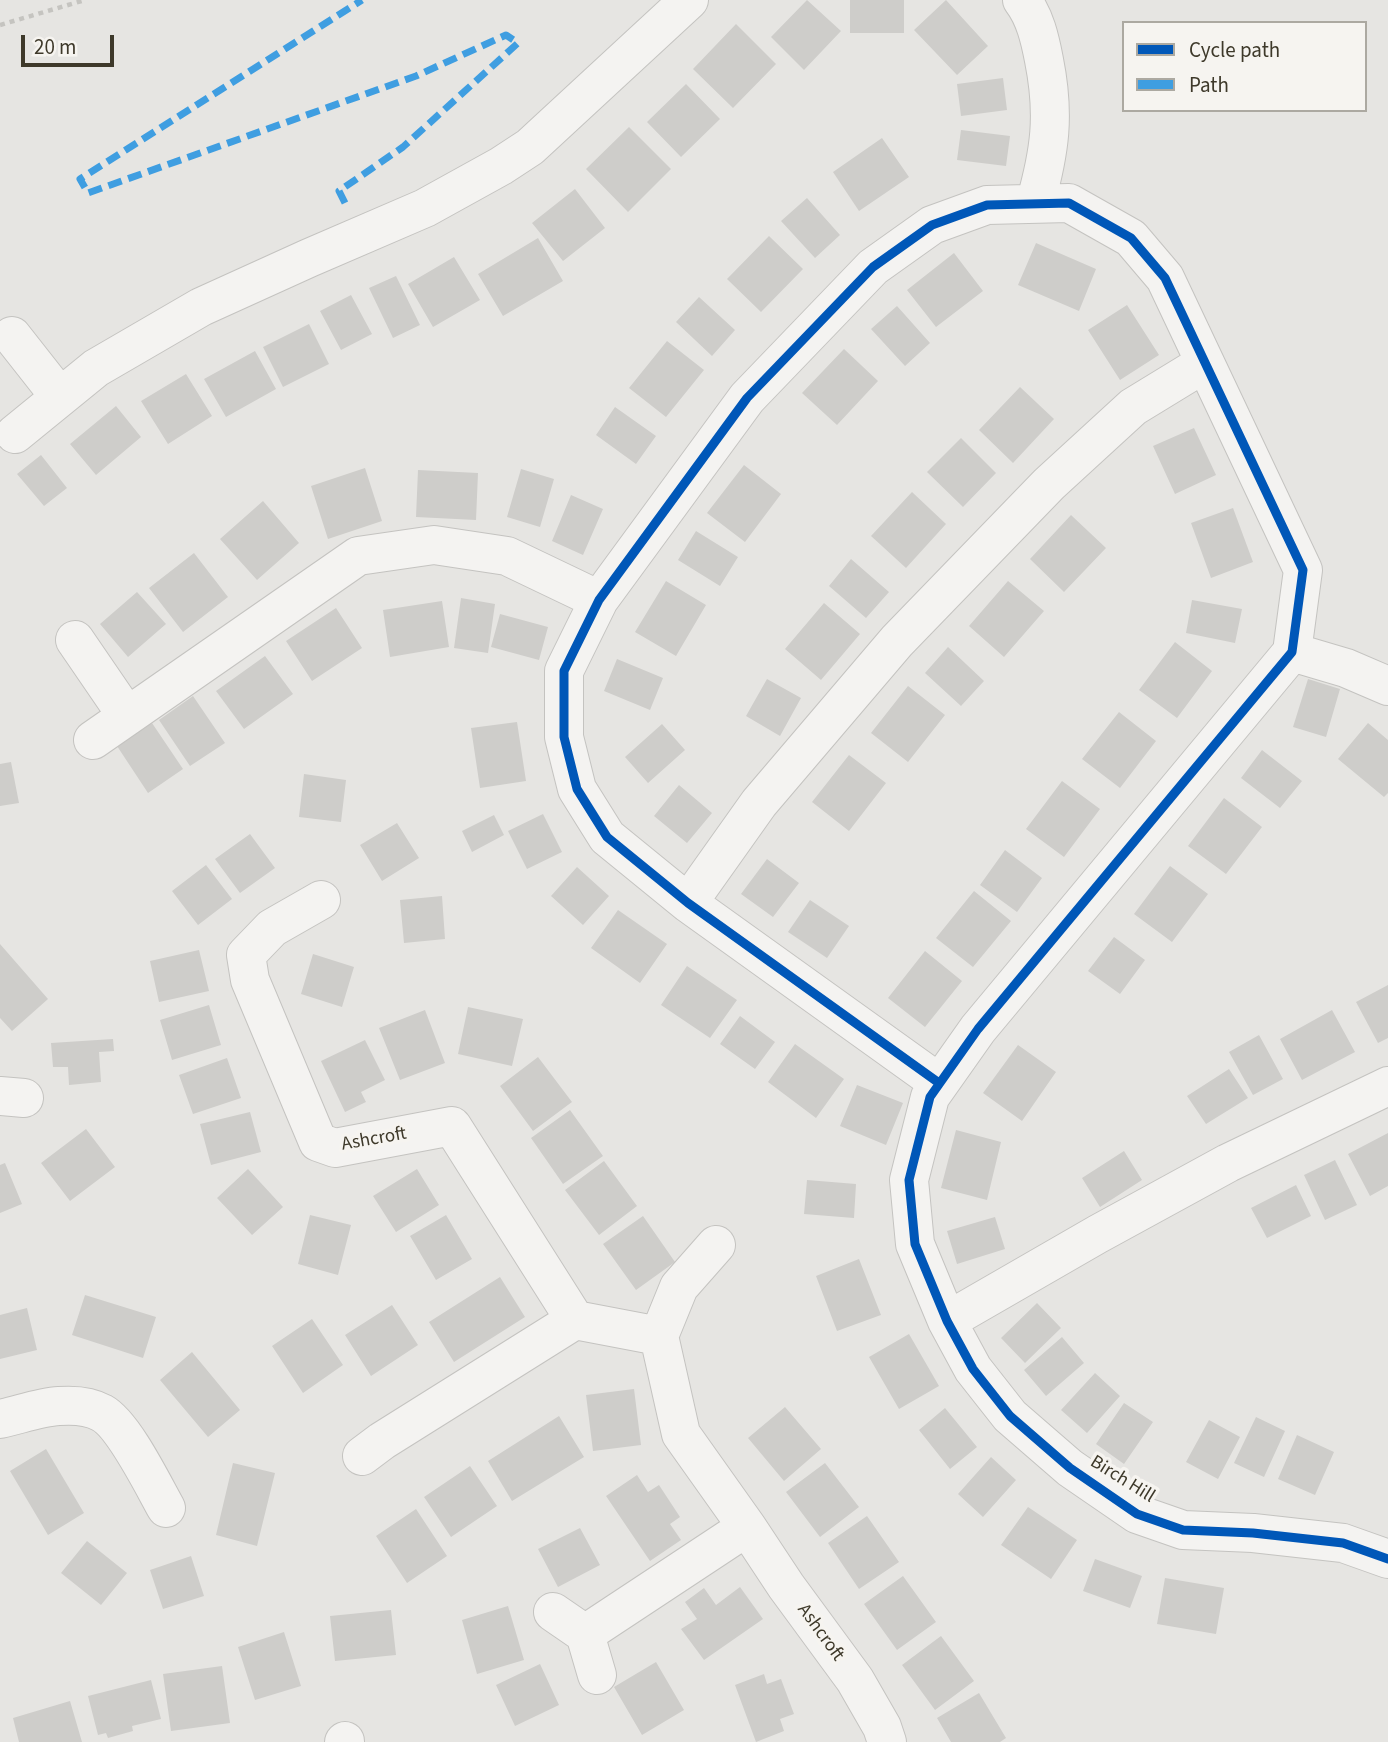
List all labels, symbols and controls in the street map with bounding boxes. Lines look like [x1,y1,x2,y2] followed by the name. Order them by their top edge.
[24,21,117,65] scale bar
[1122,21,1367,112] legend
[34,32,76,62] text: 20 m
[1189,35,1280,65] text: Cycle path
[1189,70,1229,100] text: Path
[340,1123,408,1157] street label: Ashcroft
[1086,1451,1158,1509] street label: Birch Hill
[791,1600,849,1666] street label: Ashcroft

